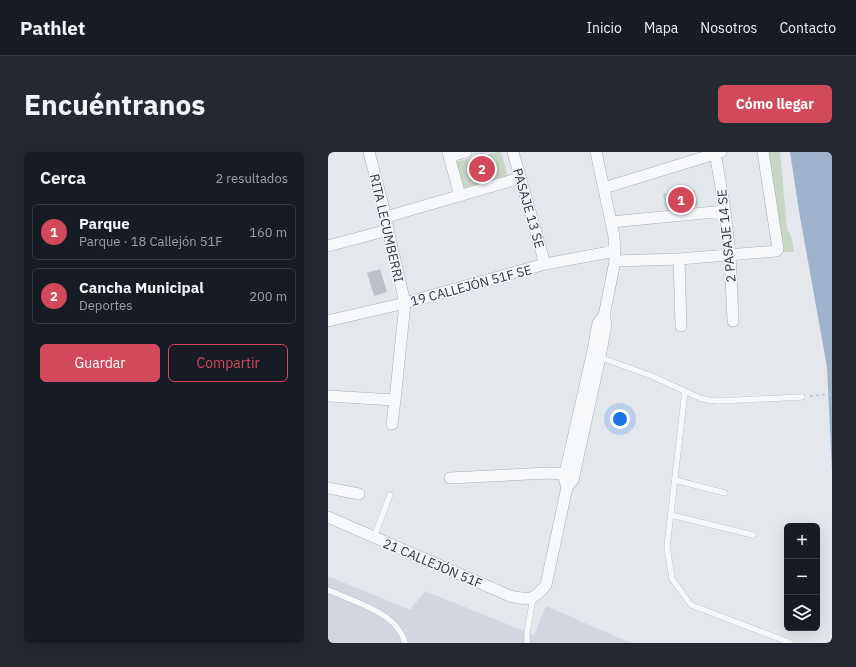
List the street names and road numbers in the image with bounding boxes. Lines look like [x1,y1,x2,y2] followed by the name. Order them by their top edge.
[509,166,548,250] street label: PASAJE 13 SE
[366,172,407,284] street label: RITA LECUMBERRI
[713,189,740,283] street label: 2 PASAJE 14 SE
[409,261,534,310] street label: 19 CALLEJÓN 51F SE
[380,535,485,592] street label: 21 CALLEJÓN 51F

